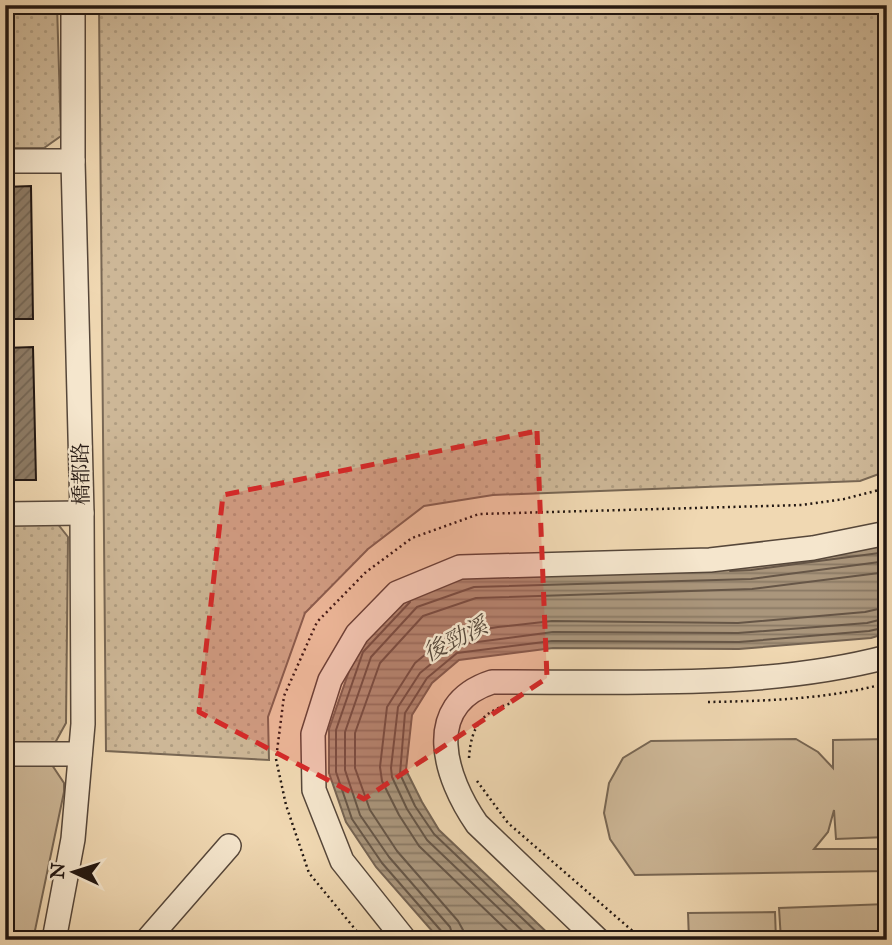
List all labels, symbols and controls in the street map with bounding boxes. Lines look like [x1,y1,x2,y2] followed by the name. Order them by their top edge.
[67,442,95,506] street label: 橋都路
[418,610,495,667] water label: 後勁溪
[38,836,108,906] north arrow
[46,862,70,880] text: N

